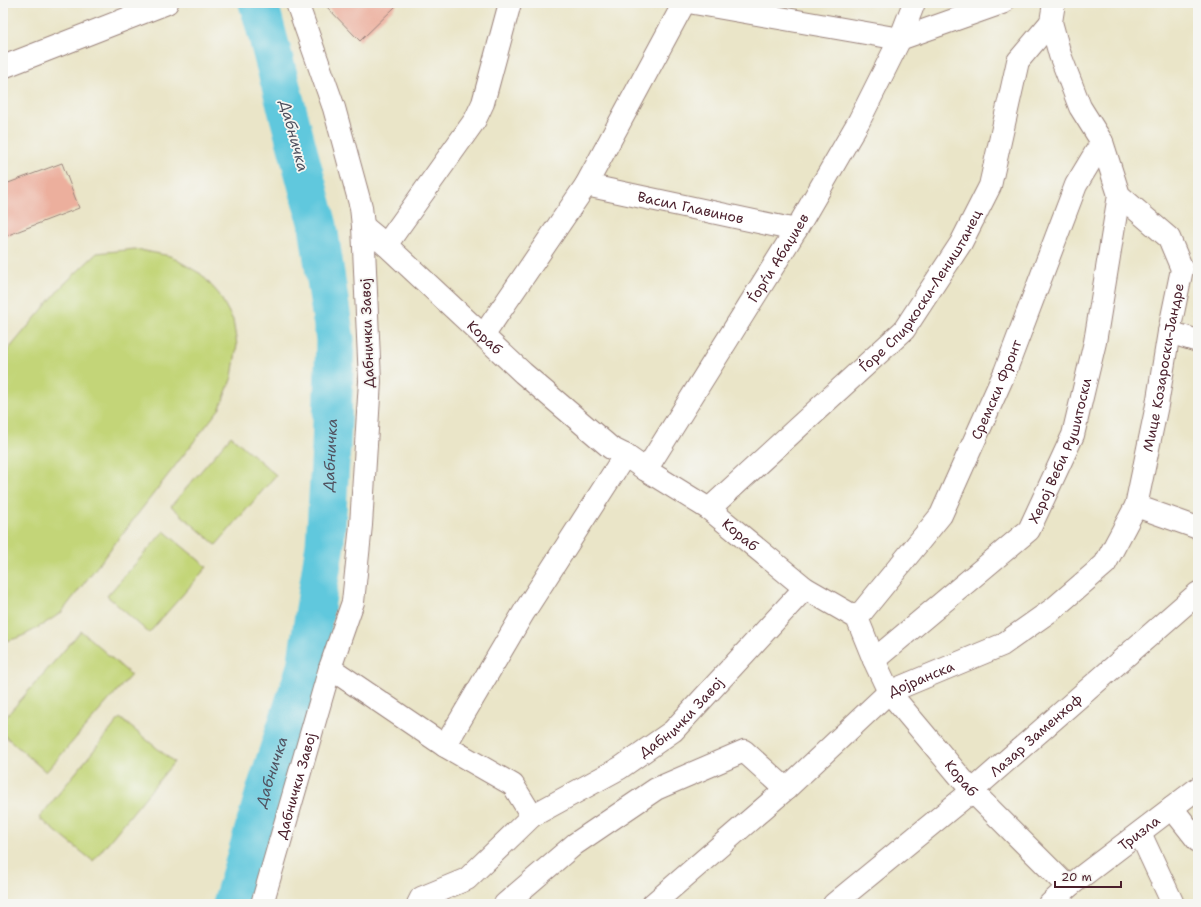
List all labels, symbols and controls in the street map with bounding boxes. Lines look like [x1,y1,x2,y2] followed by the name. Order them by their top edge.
[275,97,313,174] water label: Дабничка
[636,187,745,228] street label: Васил Главинов
[855,206,986,376] street label: Ѓоре Спиркоски-Леништанец
[744,210,813,306] street label: Ѓорѓи Абаџиев
[356,278,378,388] street label: Дабнички Завој
[1139,281,1188,453] street label: Мице Козароски-Јандре
[463,316,506,358] street label: Кораб
[967,336,1026,442] street label: Сремски Фронт
[1024,376,1095,526] street label: Херој Веби Рушитоски
[318,418,342,493] water label: Дабничка
[718,514,762,555] street label: Кораб
[885,657,957,700] street label: Дојранска
[635,673,727,761] street label: Дабнички Завој
[986,690,1086,781] street label: Лазар Заменхоф
[272,731,320,841] street label: Дабнички Завој
[251,734,293,811] water label: Дабничка
[941,756,982,800] street label: Кораб
[1115,811,1164,855] street label: Тризла
[1055,863,1121,889] scale bar
[1061,869,1092,885] text: 20 m

